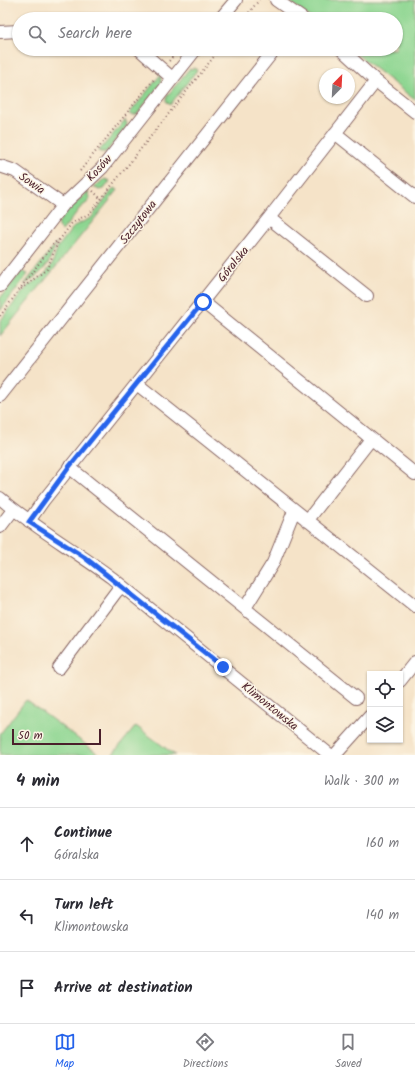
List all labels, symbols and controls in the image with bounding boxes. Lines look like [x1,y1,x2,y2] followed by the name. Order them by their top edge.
[12,12,403,56] search box
[58,22,132,46] text: Search here
[26,23,48,45] icon: search
[319,68,355,104] north arrow
[82,150,118,186] street label: Kosów
[15,167,49,200] street label: Sowia
[115,196,162,249] street label: Szczytowa
[213,242,254,286] street label: Góralska
[194,293,212,311] route start
[214,658,232,676] route end
[367,671,403,743] map controls
[367,671,403,707] button: locate
[237,677,303,736] street label: Klimontowska
[367,707,403,743] button: layers
[12,727,101,746] scale bar
[18,727,43,745] text: 50 m
[16,768,60,795] text: 4 min
[324,771,399,792] text: Walk · 300 m
[54,821,112,845] text: Continue
[16,833,38,855] icon: ahead
[366,833,399,854] text: 160 m
[54,845,99,866] text: Góralska
[54,893,114,917] text: Turn left
[16,905,38,927] icon: left
[366,905,399,926] text: 140 m
[54,917,129,938] text: Klimontowska
[54,976,193,1000] text: Arrive at destination
[16,977,38,999] icon: arrive
[54,1031,76,1073] tab: Map
[183,1031,228,1073] tab: Directions
[335,1031,361,1073] tab: Saved

